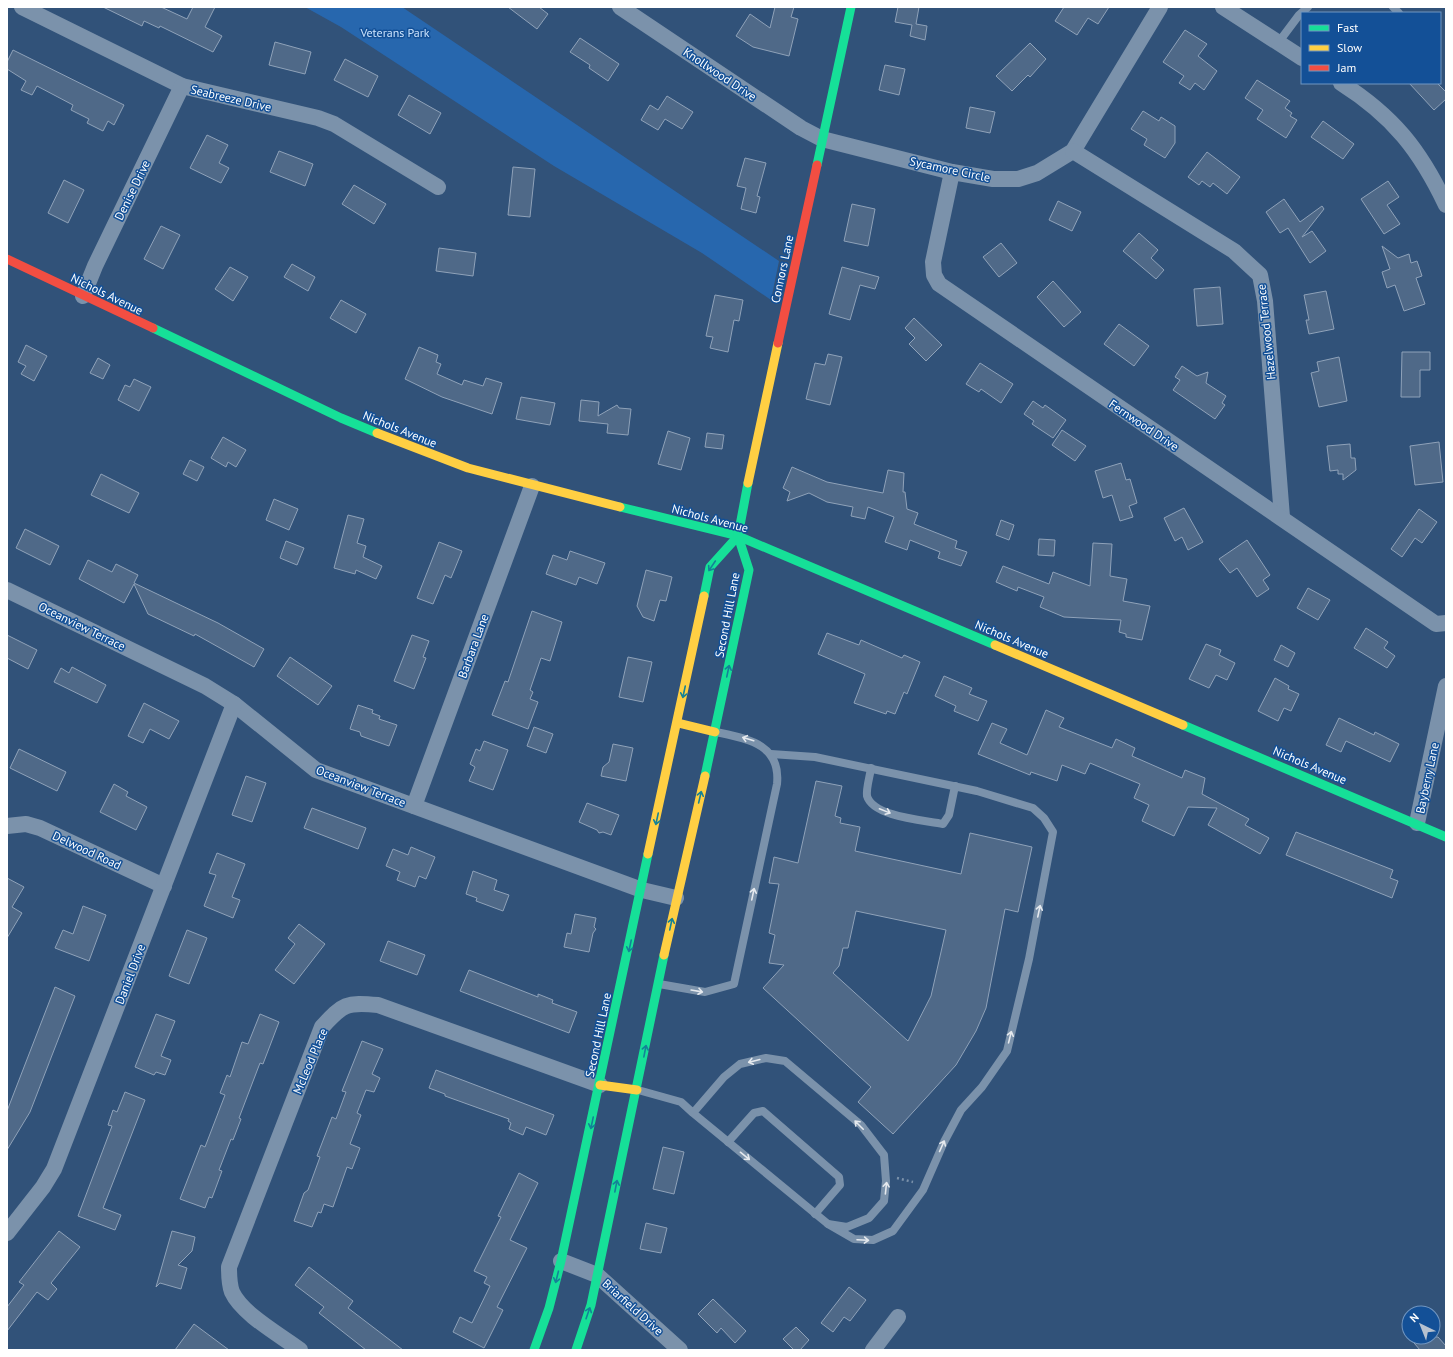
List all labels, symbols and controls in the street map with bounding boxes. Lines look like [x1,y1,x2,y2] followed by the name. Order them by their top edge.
[1301,12,1441,84] legend
[1337,20,1358,35] text: Fast
[359,25,430,40] park label: Veterans Park
[1337,40,1362,55] text: Slow
[681,44,759,104] street label: Knollwood Drive
[1336,60,1356,75] text: Jam
[189,81,273,115] street label: Seabreeze Drive
[908,153,992,185] street label: Sycamore Circle
[111,158,153,222] street label: Denise Drive
[767,234,797,304] street label: Connors Lane
[68,270,146,318] street label: Nichols Avenue
[1254,283,1278,381] street label: Hazelwood Terrace
[1106,396,1182,454] street label: Fernwood Drive
[361,407,439,451] street label: Nichols Avenue
[670,501,750,535] street label: Nichols Avenue
[708,560,717,571] one-way arrow
[711,571,743,659] street label: Second Hill Lane
[36,598,128,654] street label: Oceanview Terrace
[454,612,492,680] street label: Barbara Lane
[973,617,1051,661] street label: Nichols Avenue
[724,664,732,677] one-way arrow
[680,685,688,698] one-way arrow
[741,735,754,742] one-way arrow
[1412,741,1442,815] street label: Bayberry Lane
[1271,743,1349,787] street label: Nichols Avenue
[314,762,408,810] street label: Oceanview Terrace
[697,791,704,804] one-way arrow
[879,808,891,816] one-way arrow
[653,812,661,825] one-way arrow
[50,828,124,872] street label: Delwood Road
[750,888,758,901] one-way arrow
[1036,904,1044,917] one-way arrow
[667,918,675,931] one-way arrow
[625,939,633,952] one-way arrow
[112,942,148,1006] street label: Daniel Drive
[690,987,703,995] one-way arrow
[582,991,614,1079] street label: Second Hill Lane
[289,1026,331,1096] street label: McLeod Place
[1007,1031,1015,1044] one-way arrow
[641,1045,649,1058] one-way arrow
[747,1058,760,1065] one-way arrow
[587,1116,595,1129] one-way arrow
[854,1120,864,1129] one-way arrow
[939,1141,946,1153] one-way arrow
[740,1151,750,1160] one-way arrow
[612,1180,620,1193] one-way arrow
[882,1182,889,1195] one-way arrow
[856,1236,869,1243] one-way arrow
[553,1271,560,1284] one-way arrow
[599,1276,667,1338] street label: Briarfield Drive
[1401,1305,1441,1345] north arrow
[585,1307,593,1319] one-way arrow
[1407,1310,1422,1325] text: N

